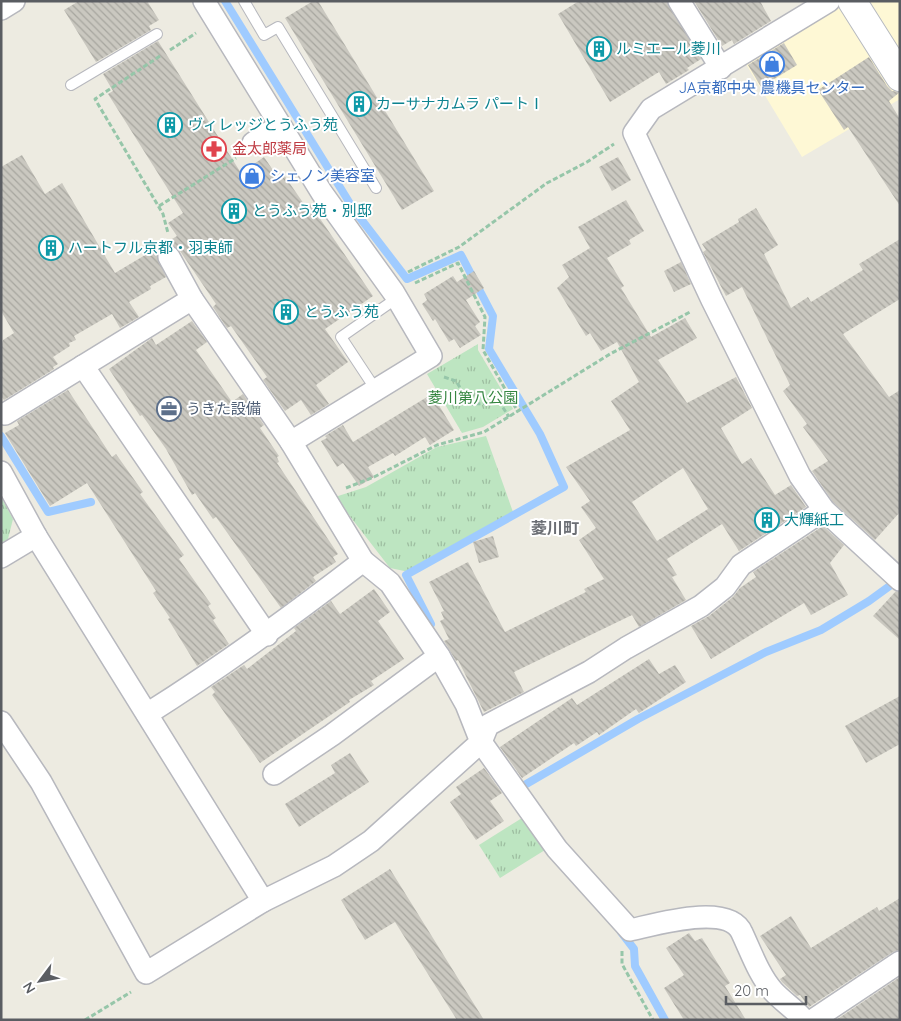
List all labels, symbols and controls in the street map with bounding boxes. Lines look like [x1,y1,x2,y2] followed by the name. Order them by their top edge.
[586,36,612,62] building icon: ルミエール菱川
[616,39,721,58] place label: ルミエール菱川
[759,51,785,77] shop icon: JA京都中央 農機具センター
[678,78,866,97] place label: JA京都中央 農機具センター
[346,91,372,117] building icon: カーサナカムラ パートⅠ
[376,94,544,113] place label: カーサナカムラ パートⅠ
[157,112,183,138] building icon: ヴィレッジとうふう苑
[188,115,338,134] place label: ヴィレッジとうふう苑
[201,136,227,162] pharmacy icon: 金太郎薬局
[232,139,307,158] place label: 金太郎薬局
[239,163,265,189] shop icon: シェノン美容室
[270,166,375,185] place label: シェノン美容室
[221,198,247,224] building icon: とうふう苑・別邸
[252,201,372,220] place label: とうふう苑・別邸
[38,235,64,261] building icon: ハートフル京都・羽束師
[68,238,233,257] place label: ハートフル京都・羽束師
[273,299,299,325] building icon: とうふう苑
[304,302,379,321] place label: とうふう苑
[428,388,518,407] park label: 菱川第八公園
[156,396,182,422] office icon: うきた設備
[186,399,261,418] place label: うきた設備
[754,507,780,533] building icon: 大輝紙工
[784,510,844,529] place label: 大輝紙工
[531,518,579,538] district label: 菱川町
[15,956,65,1006] north arrow
[726,974,806,1006] scale bar
[19,979,39,997] text: N
[734,981,769,1000] text: 20 m

